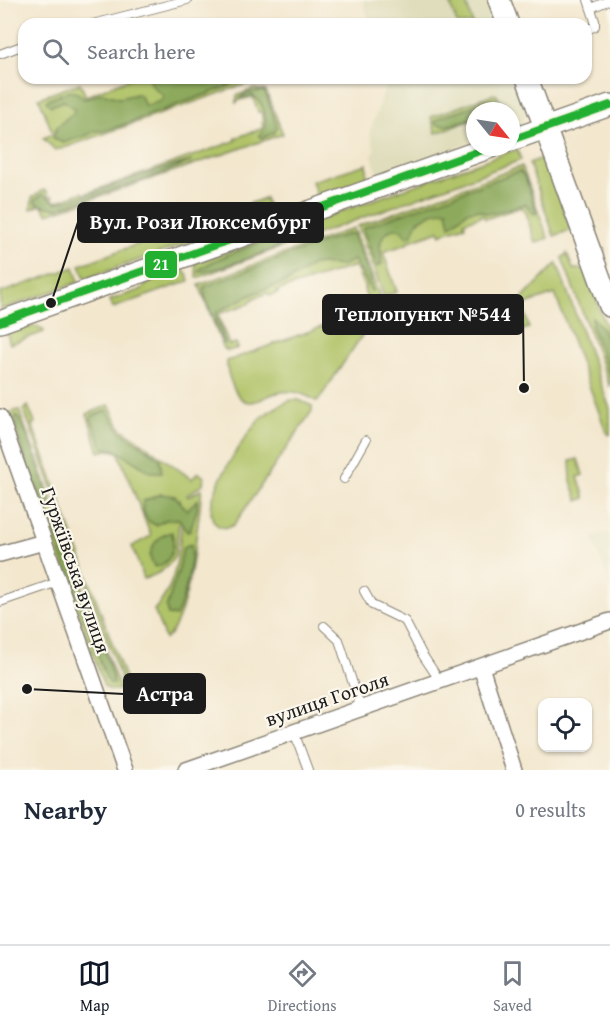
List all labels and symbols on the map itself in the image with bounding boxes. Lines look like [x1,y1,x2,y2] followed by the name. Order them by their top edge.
[466,102,520,156] north arrow
[78,203,323,242] callout: Вул. Рози Люксембург
[90,206,311,237] text: Вул. Рози Люксембург
[144,250,178,279] line badge: 21
[153,252,169,276] text: 21
[323,295,523,334] callout: Теплопункт №544
[335,298,511,329] text: Теплопункт №544
[34,483,118,657] street label: Гуржіївська вулиця
[261,664,392,733] street label: вулиця Гоголя
[124,674,205,713] callout: Астра
[136,678,194,709] text: Астра

